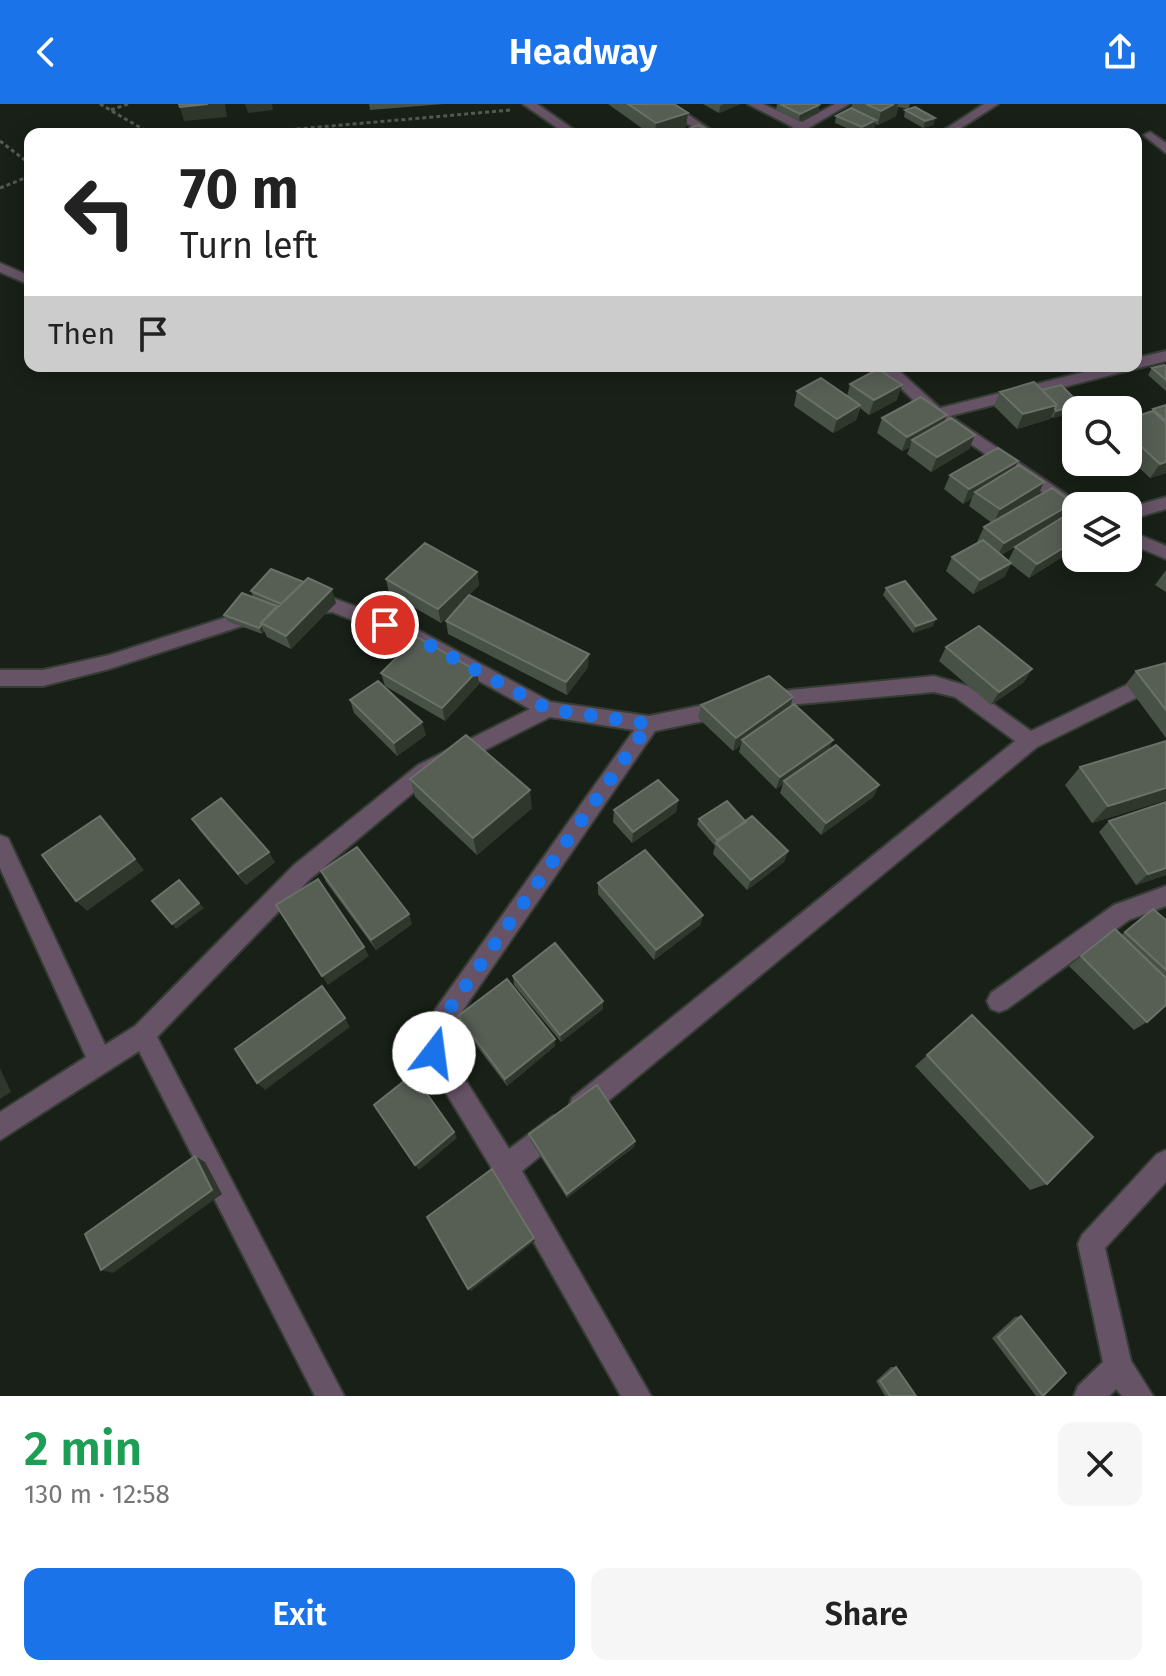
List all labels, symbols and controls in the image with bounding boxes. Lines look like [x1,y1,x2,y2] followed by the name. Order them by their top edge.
[24,30,68,74] icon: back
[509,30,657,74] text: Headway
[1098,30,1142,74] icon: share
[180,156,299,223] text: 70 m
[48,160,152,264] icon: left
[180,224,318,268] text: Turn left
[131,312,175,356] icon: arrive
[48,316,115,352] text: Then
[1062,396,1142,572] map controls
[1062,396,1142,476] button: search
[1062,492,1142,572] button: layers
[351,591,419,659] pin
[363,603,407,647] icon: arrive
[392,1011,476,1095] position arrow
[24,1420,142,1478] text: 2 min
[1058,1422,1142,1506] button: close
[24,1479,170,1510] text: 130 m · 12:58
[24,1568,575,1660] button: Exit
[591,1568,1142,1660] button: Share

